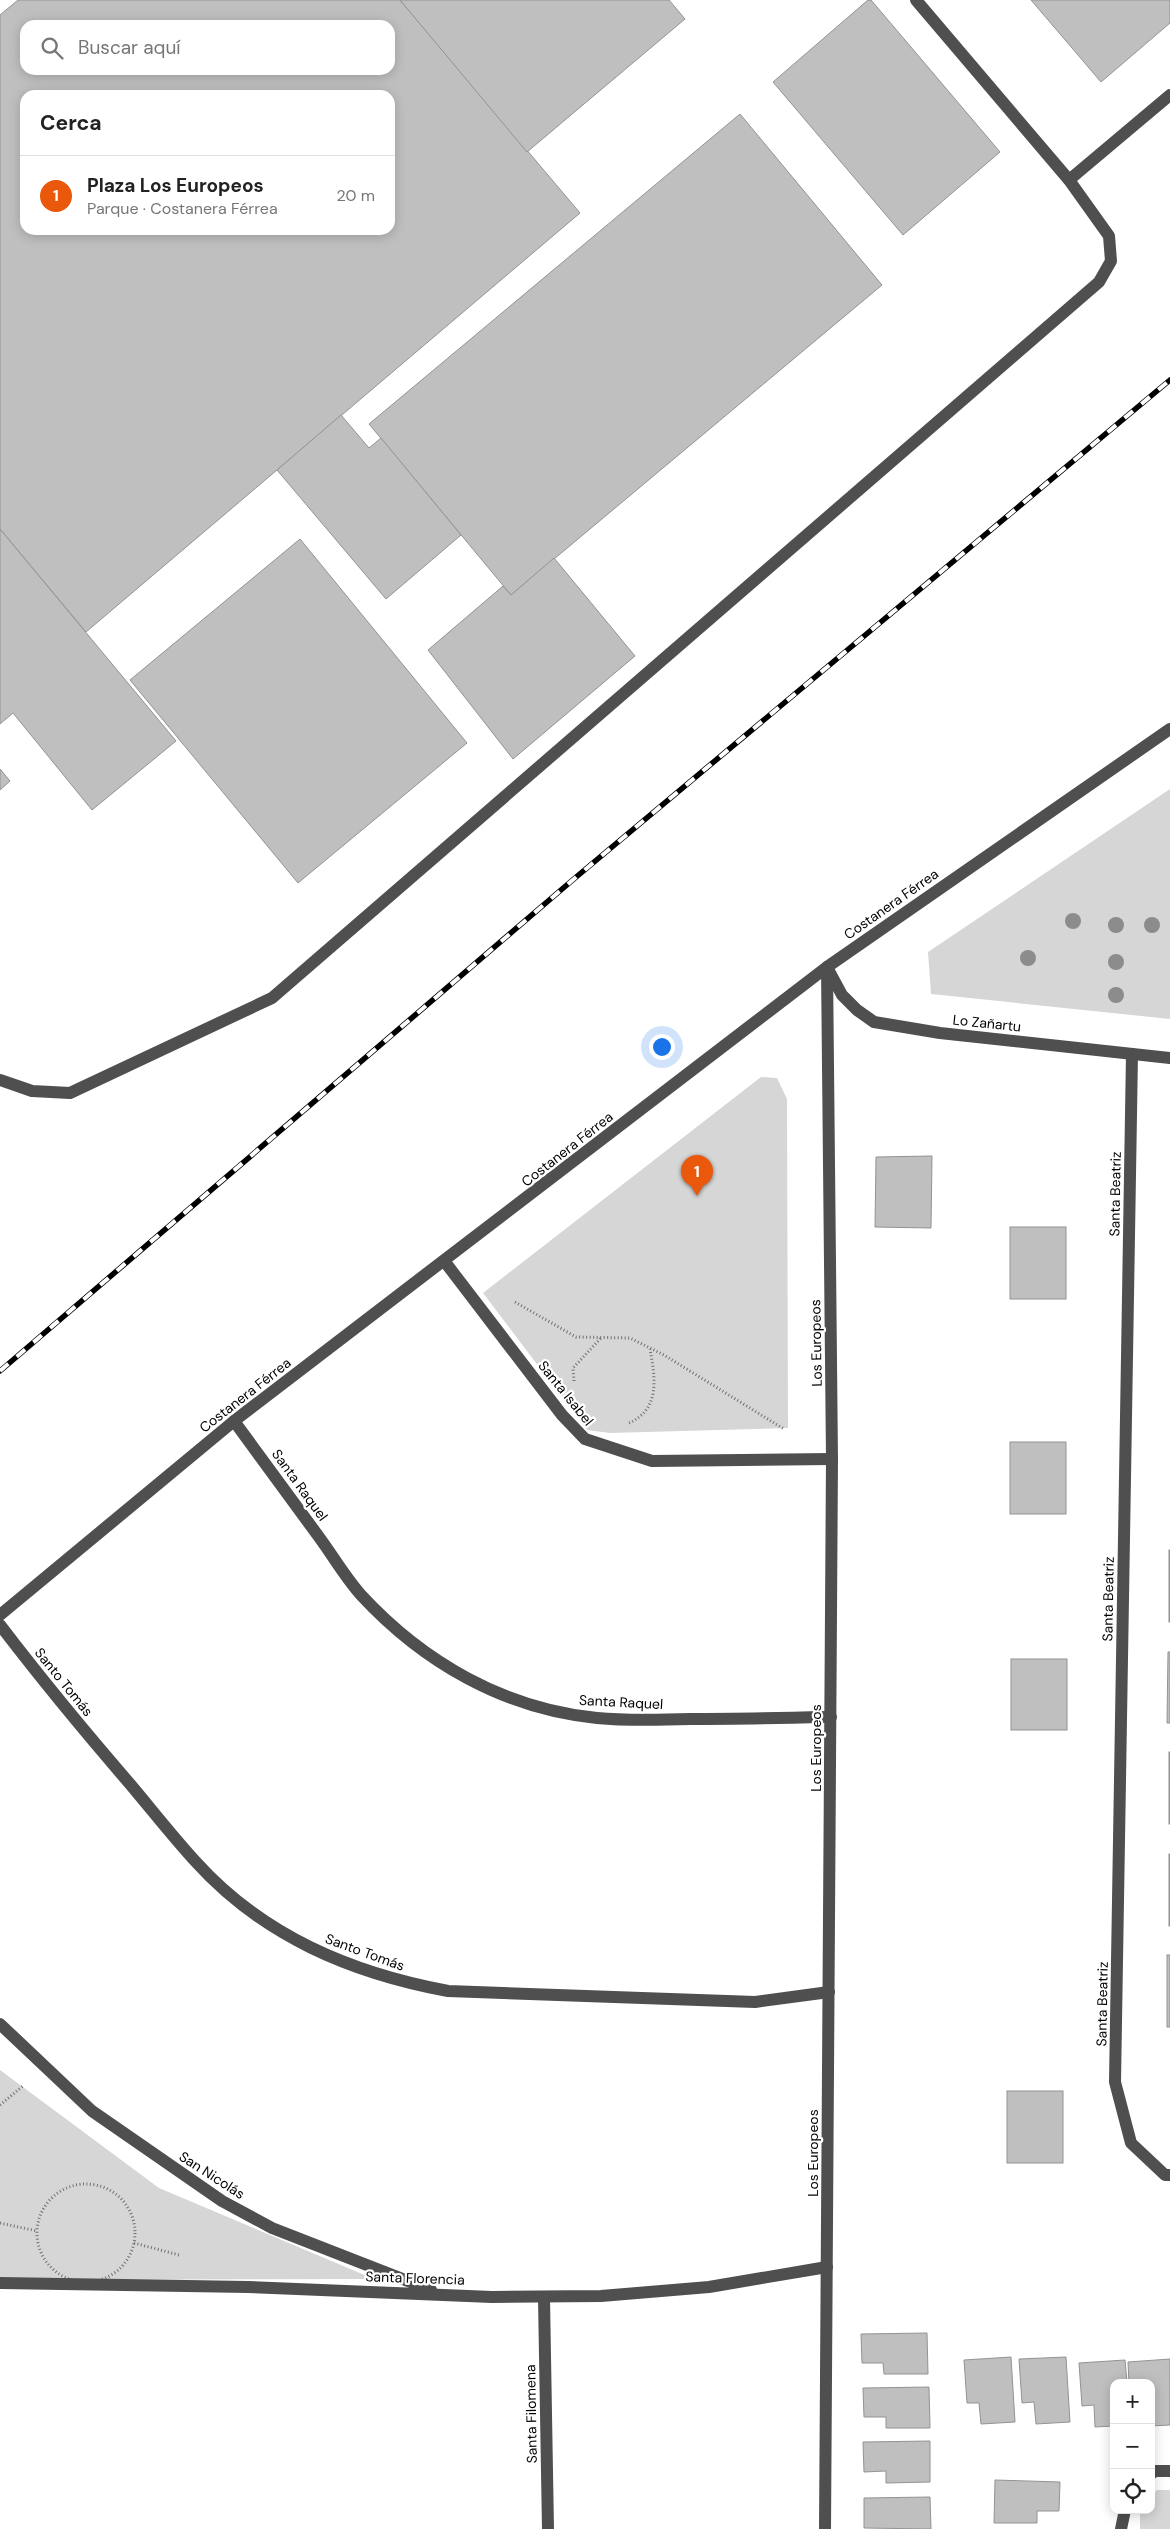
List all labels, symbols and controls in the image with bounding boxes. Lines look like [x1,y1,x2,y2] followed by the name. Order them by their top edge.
[20,20,395,75] search box
[38,34,66,62] icon: search
[78,35,181,60] text: Buscar aquí
[40,109,102,137] text: Cerca
[87,173,264,198] text: Plaza Los Europeos
[53,185,59,206] text: 1
[336,185,375,206] text: 20 m
[87,198,278,219] text: Parque · Costanera Férrea
[840,865,942,943] street label: Costanera Férrea
[952,1010,1022,1036] street label: Lo Zañartu
[649,1034,675,1060] your location
[518,1108,616,1190] street label: Costanera Férrea
[1105,1151,1125,1237] street label: Santa Beatriz
[681,1155,713,1196] pin: 1
[806,1299,826,1387] street label: Los Europeos
[196,1354,294,1436] street label: Costanera Férrea
[534,1357,598,1429] street label: Santa Isabel
[268,1446,332,1524] street label: Santa Raquel
[1098,1556,1118,1642] street label: Santa Beatriz
[31,1644,97,1720] street label: Santo Tomás
[578,1691,664,1713] street label: Santa Raquel
[807,1704,825,1792] street label: Los Europeos
[323,1929,407,1975] street label: Santo Tomás
[1092,1961,1112,2047] street label: Santa Beatriz
[804,2109,822,2197] street label: Los Europeos
[176,2147,248,2203] street label: San Nicolás
[365,2267,465,2289] street label: Santa Florencia
[521,2364,541,2464] street label: Santa Filomena
[1110,2379,1155,2514] map controls
[1110,2379,1155,2424] button: +
[1110,2424,1155,2469] button: −
[1110,2469,1155,2514] button: locate

